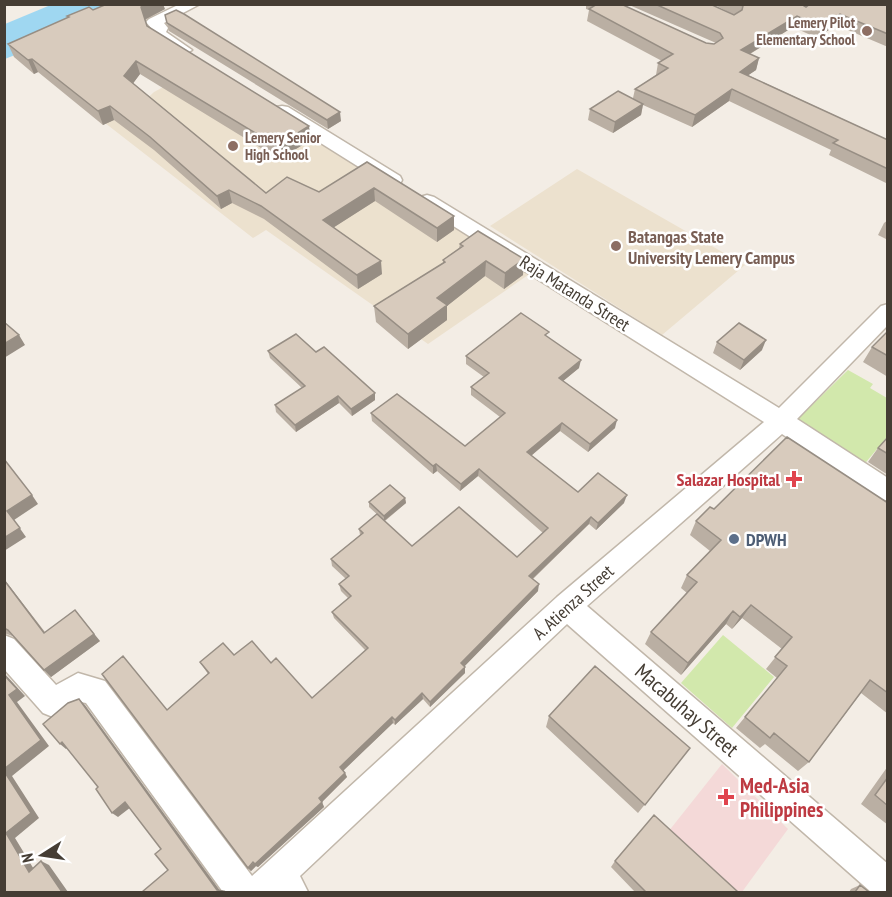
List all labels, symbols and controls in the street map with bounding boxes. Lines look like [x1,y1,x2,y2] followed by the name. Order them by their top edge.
[756,13,856,49] place label: Lemery Pilot Elementary School
[860,24,874,38] marker: Lemery Pilot Elementary School
[245,128,322,164] place label: Lemery Senior High School
[226,139,240,153] marker: Lemery Senior High School
[628,225,795,269] place label: Batangas State University Lemery Campus
[609,239,623,253] marker: Batangas State University Lemery Campus
[516,250,634,336] street label: Raja Matanda Street
[677,468,781,491] place label: Salazar Hospital
[785,470,803,488] marker: Salazar Hospital
[746,528,787,551] place label: DPWH
[727,532,741,546] marker: DPWH
[528,559,618,644] street label: A. Atienza Street
[630,658,745,763] street label: Macabuhay Street
[740,772,823,823] place label: Med-Asia Philippines
[717,788,735,806] marker: Med-Asia Philippines
[12,825,72,885] north arrow
[17,852,38,864] text: N

